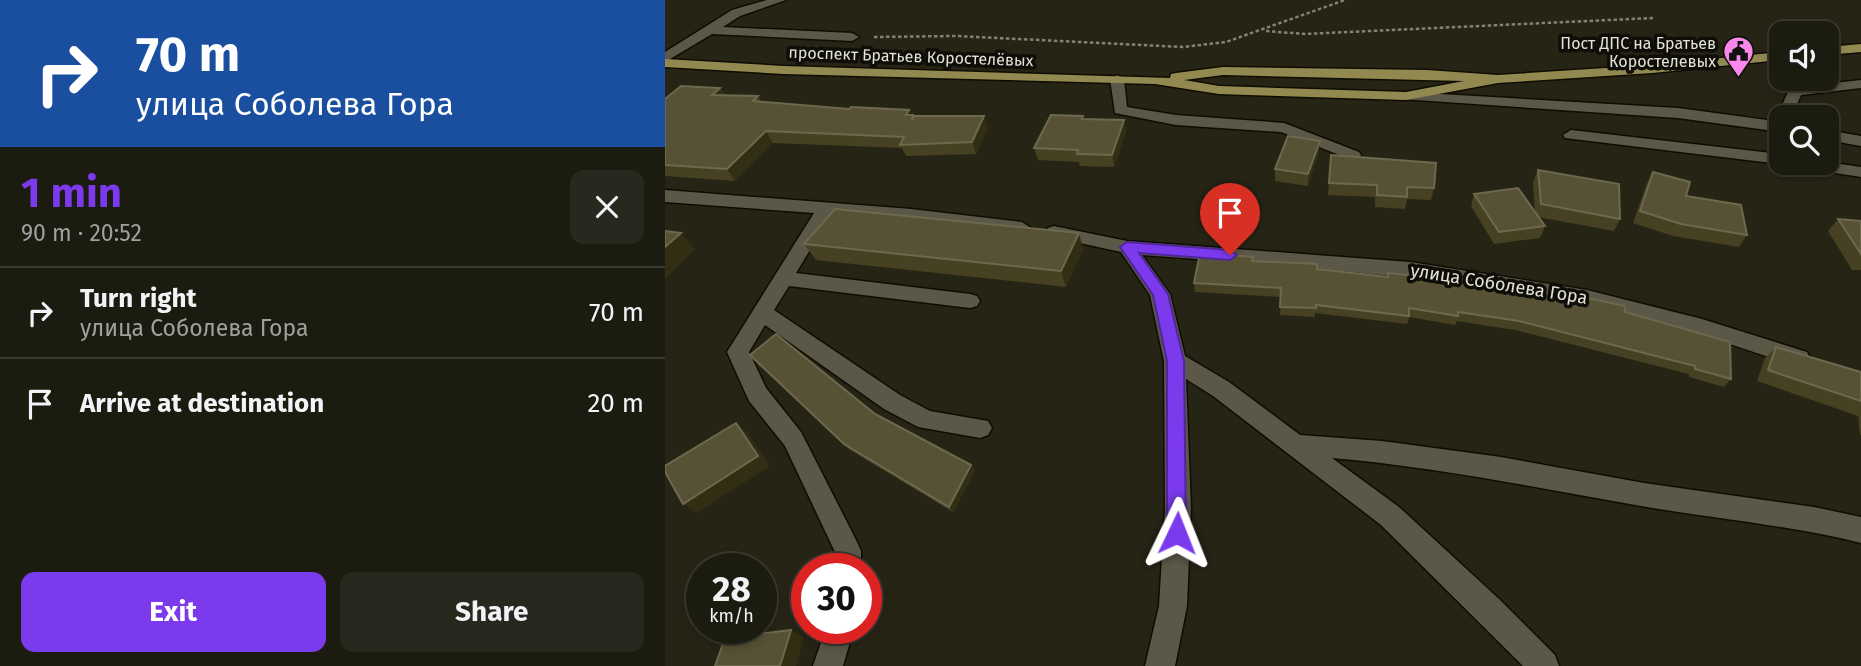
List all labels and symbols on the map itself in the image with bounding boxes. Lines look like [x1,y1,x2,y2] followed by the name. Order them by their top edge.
[1560,34,1716,71] place label: Пост ДПС на Братьев Коростелевых
[1722,35,1756,79] public building icon: Пост ДПС на Братьев Коростелевых
[788,43,1034,70] street label: проспект Братьев Коростелёвых
[1200,183,1260,255] pin
[1409,259,1589,309] street label: улица Соболева Гора
[1140,496,1214,570] position arrow
[791,553,882,644] speed limit sign: 30

